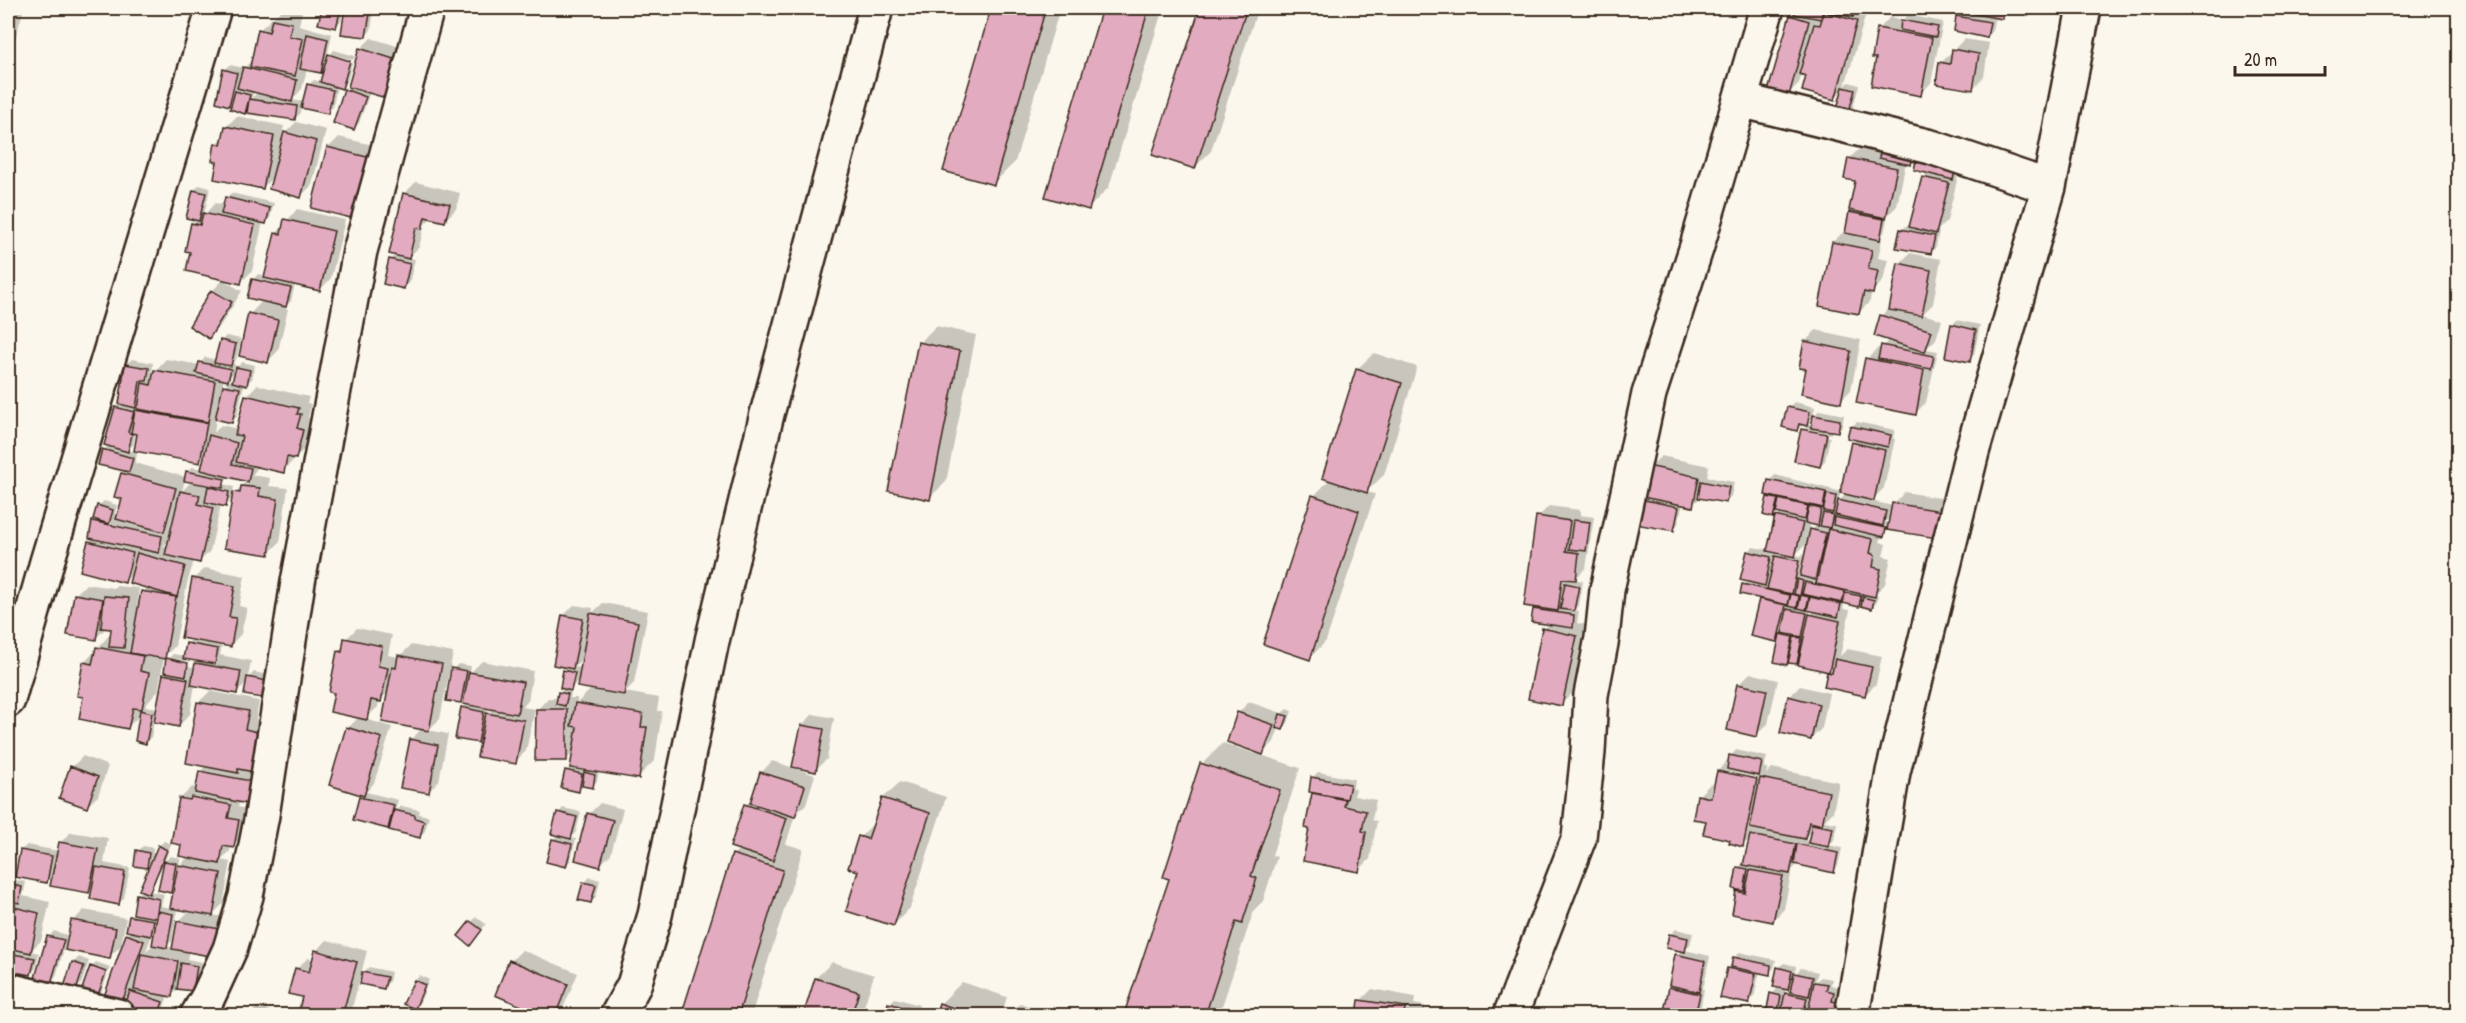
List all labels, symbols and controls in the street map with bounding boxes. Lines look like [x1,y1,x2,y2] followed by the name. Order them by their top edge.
[2235,39,2325,77] scale bar
[2244,47,2277,72] text: 20 m

